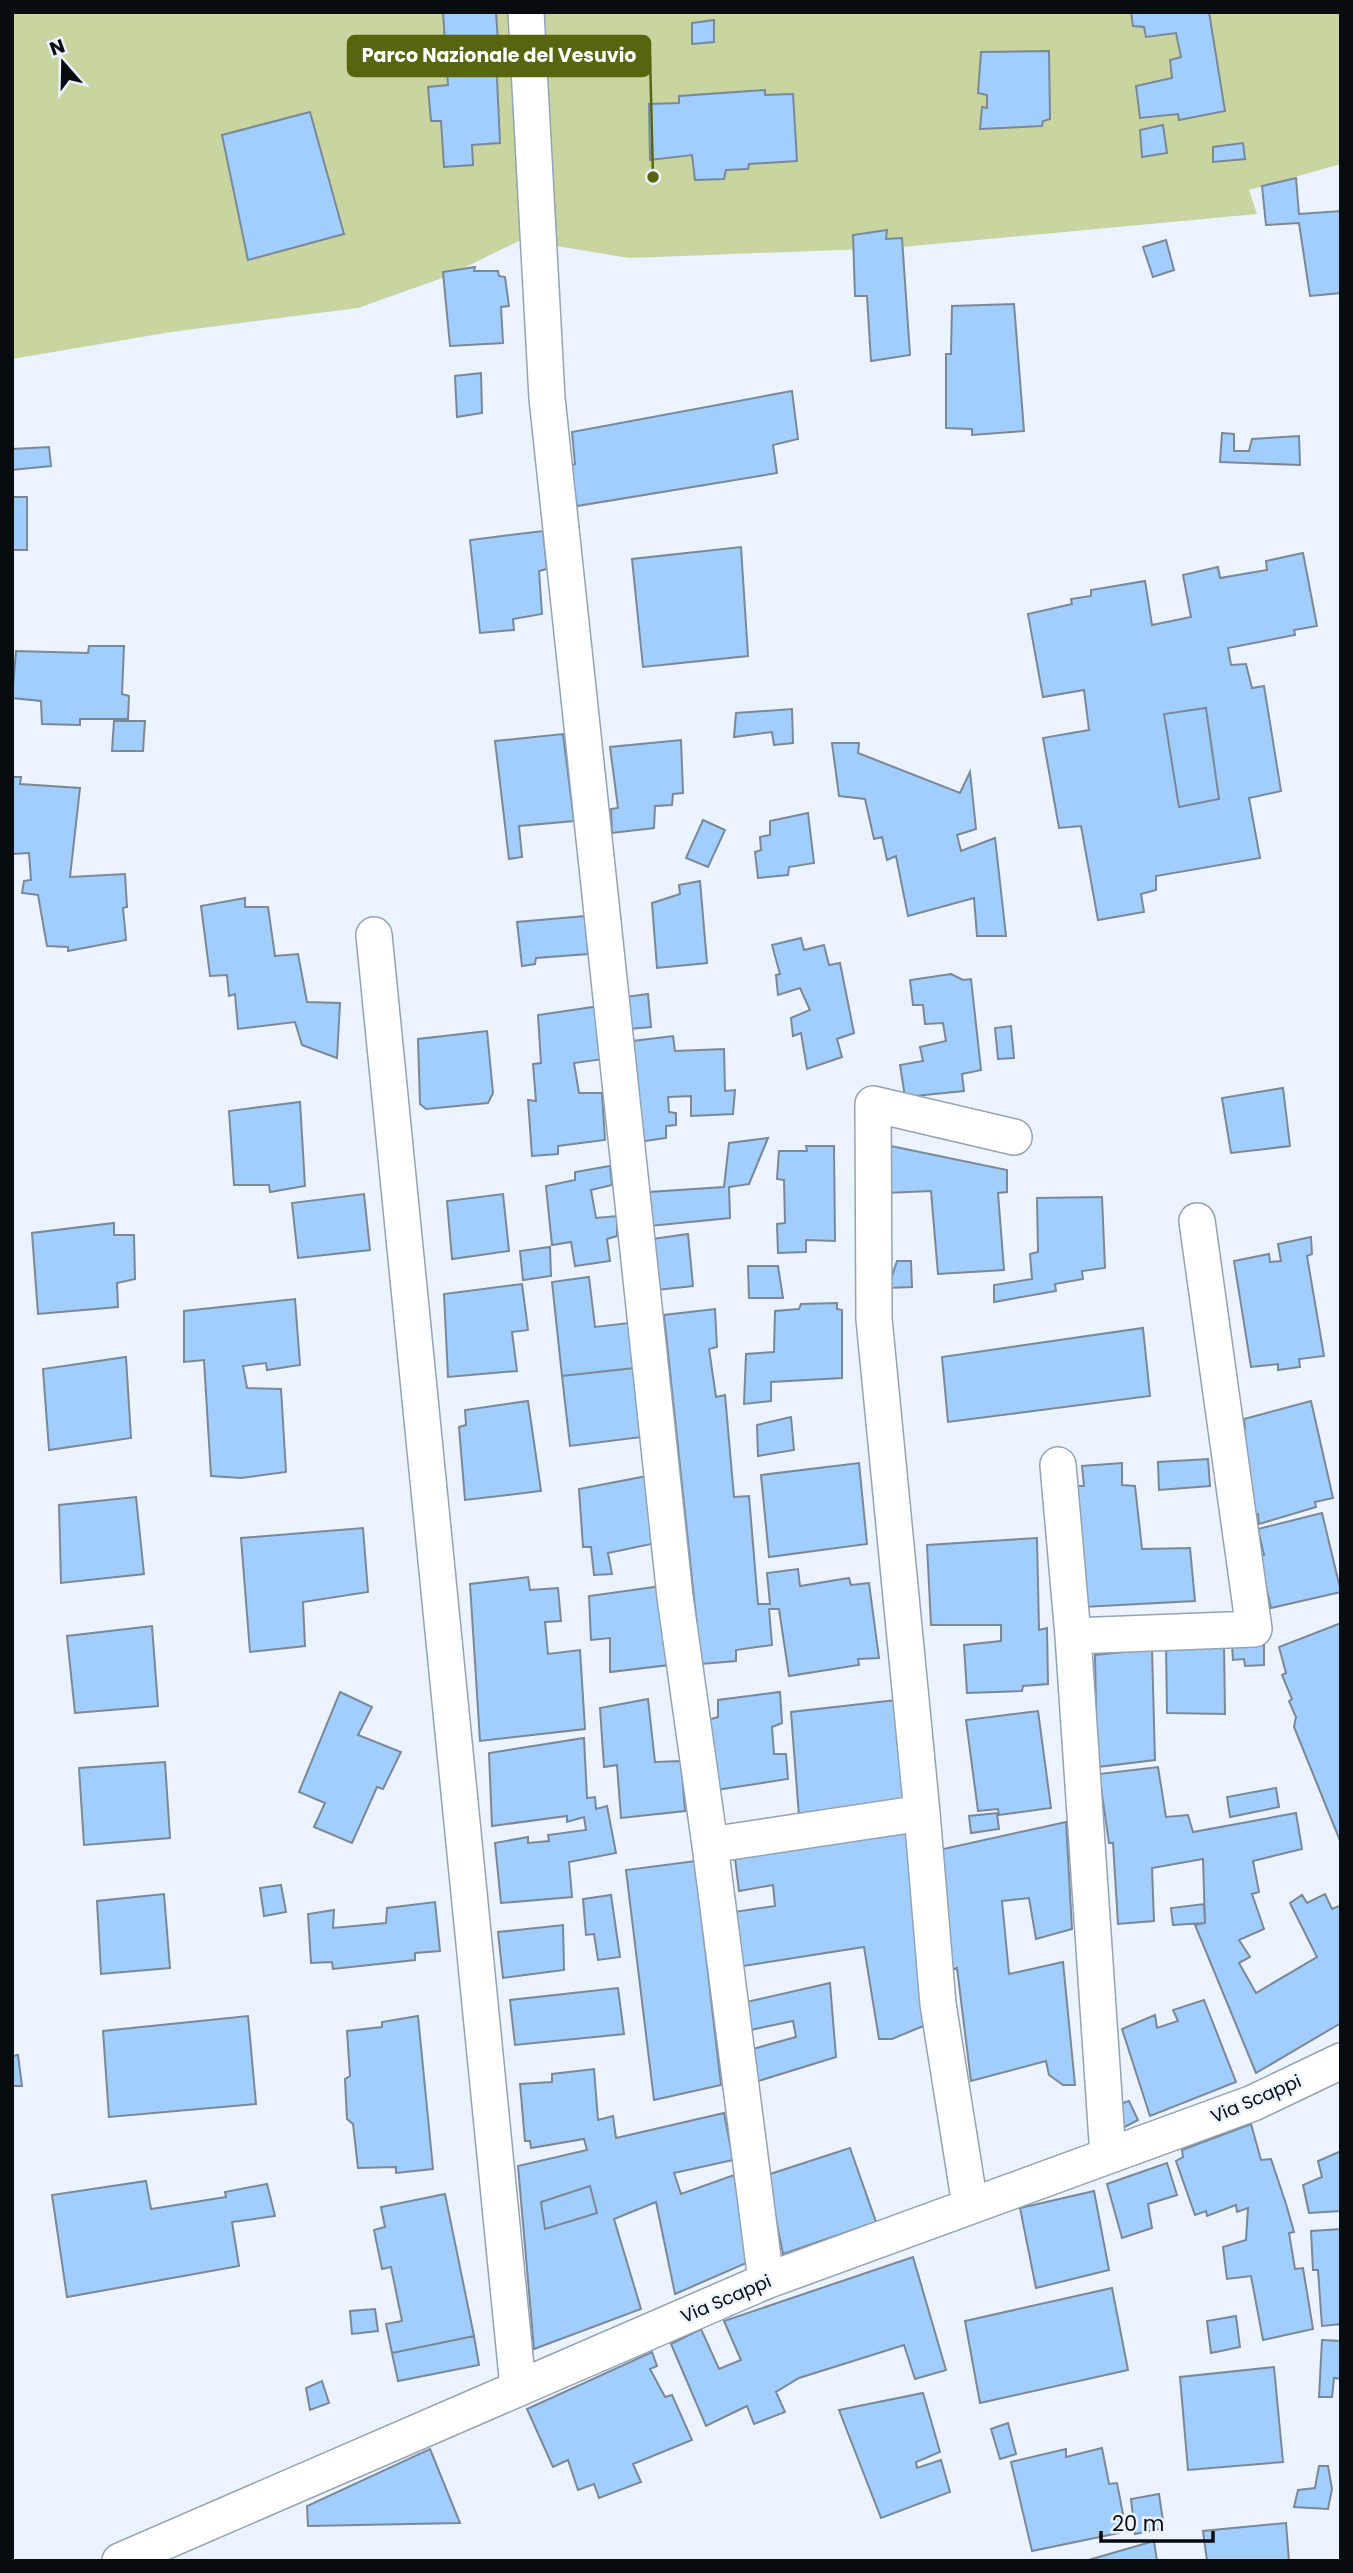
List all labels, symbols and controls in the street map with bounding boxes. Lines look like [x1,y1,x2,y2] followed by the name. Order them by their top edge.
[28,28,98,98] north arrow
[46,32,69,63] text: N
[348,36,650,76] callout: Parco Nazionale del Vesuvio
[362,42,636,69] text: Parco Nazionale del Vesuvio
[1207,2068,1305,2129] street label: Via Scappi
[677,2268,775,2329] street label: Via Scappi
[1101,2500,1213,2544] scale bar
[1112,2509,1165,2538] text: 20 m

